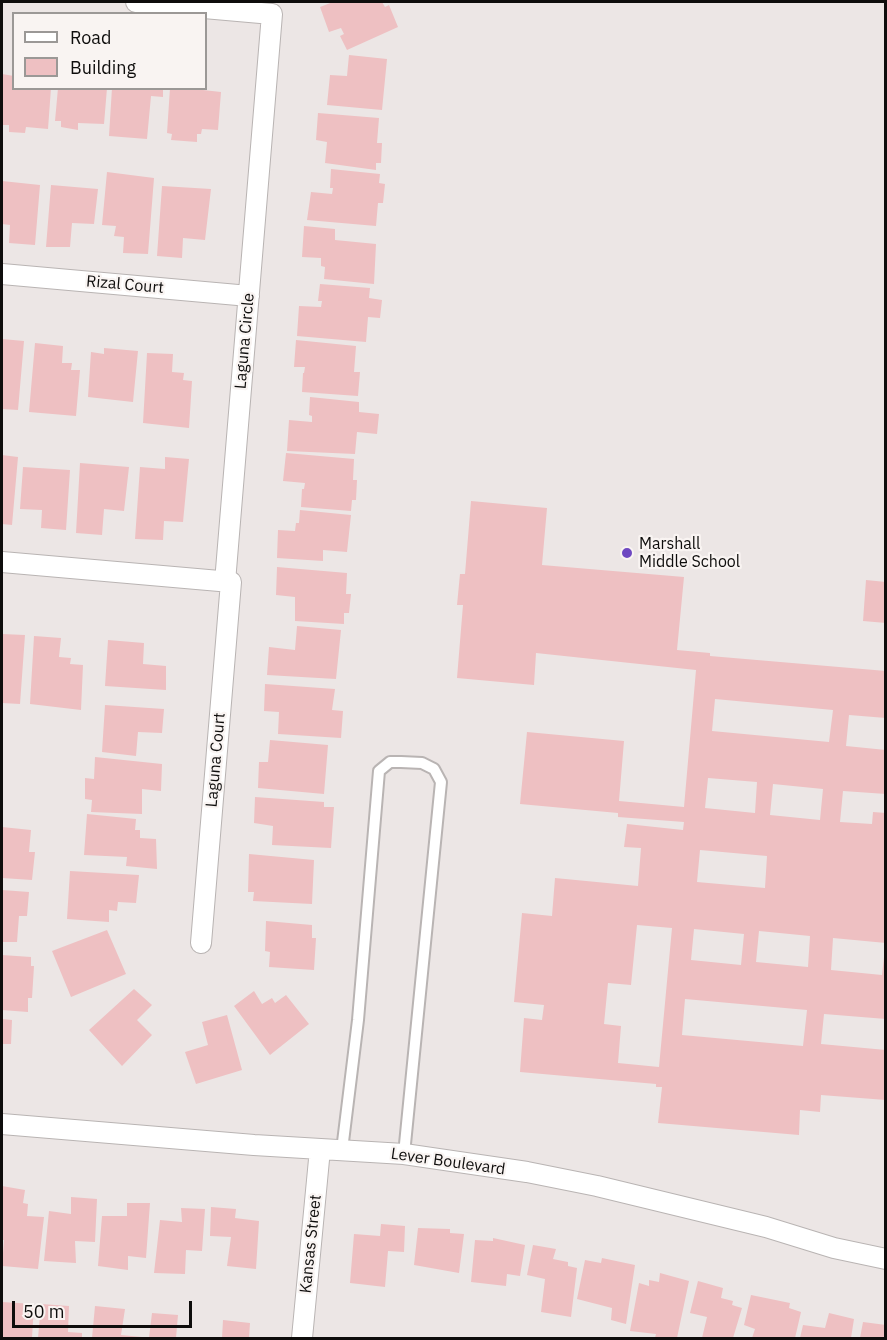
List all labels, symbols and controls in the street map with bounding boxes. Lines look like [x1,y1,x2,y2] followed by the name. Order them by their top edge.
[12,12,207,90] legend
[70,26,111,49] text: Road
[70,56,136,79] text: Building
[85,272,165,298] street label: Rizal Court
[231,292,259,390] street label: Laguna Circle
[639,534,740,572] place label: Marshall Middle School
[620,546,634,560] marker: Marshall Middle School
[202,712,230,808] street label: Laguna Court
[389,1144,507,1180] street label: Lever Boulevard
[296,1194,326,1294] street label: Kansas Street
[15,1289,195,1327] scale bar
[23,1300,65,1323] text: 50 m

